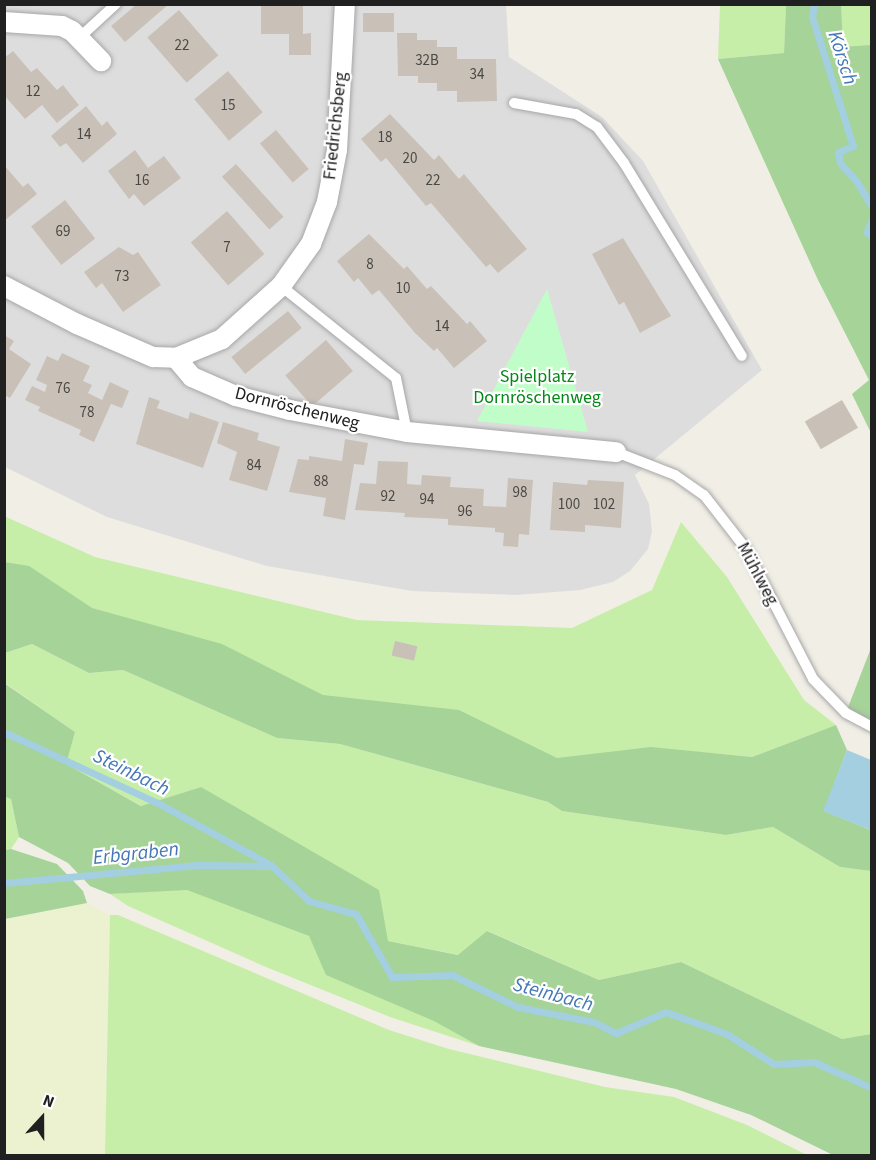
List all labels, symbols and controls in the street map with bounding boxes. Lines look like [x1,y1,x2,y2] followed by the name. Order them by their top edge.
[822,28,862,88] water label: Körsch
[175,37,189,55] house number: 22
[415,52,439,70] house number: 32B
[470,66,484,84] house number: 34
[320,71,352,181] street label: Friedrichsberg
[26,83,40,101] house number: 12
[221,97,235,115] house number: 15
[77,126,91,144] house number: 14
[378,129,392,147] house number: 18
[403,150,417,168] house number: 20
[135,172,149,190] house number: 16
[426,172,440,190] house number: 22
[56,223,70,241] house number: 69
[223,239,231,257] house number: 7
[366,256,374,274] house number: 8
[115,268,129,286] house number: 73
[396,280,410,298] house number: 10
[435,318,449,336] house number: 14
[473,367,601,410] park label: Spielplatz Dornröschenweg
[56,380,70,398] house number: 76
[232,383,362,435] street label: Dornröschenweg
[80,404,94,422] house number: 78
[247,457,261,475] house number: 84
[314,473,328,491] house number: 88
[513,484,527,502] house number: 98
[381,488,395,506] house number: 92
[420,491,434,509] house number: 94
[558,496,580,514] house number: 100
[593,496,615,514] house number: 102
[458,503,472,521] house number: 96
[732,539,782,609] street label: Mühlweg
[89,744,173,802] water label: Steinbach
[92,838,180,870] water label: Erbgraben
[510,973,596,1017] water label: Steinbach
[12,1088,72,1148] north arrow
[40,1089,57,1113] text: N

